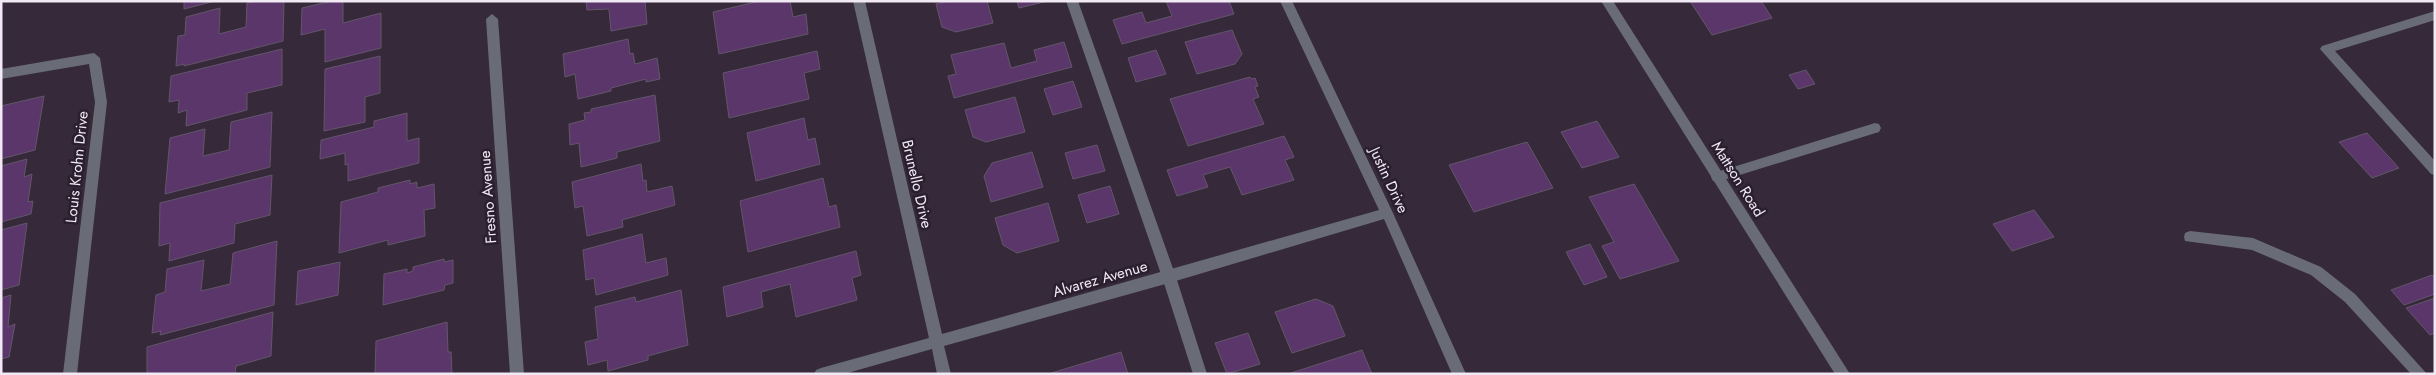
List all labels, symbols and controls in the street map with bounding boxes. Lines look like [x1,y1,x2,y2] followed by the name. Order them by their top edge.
[60,110,94,224] street label: Louis Krohn Drive
[1706,137,1770,221] street label: Mattson Road
[896,138,938,231] street label: Brunello Drive
[1363,141,1414,217] street label: Justin Drive
[474,149,502,244] street label: Fresno Avenue
[1050,255,1150,303] street label: Alvarez Avenue

